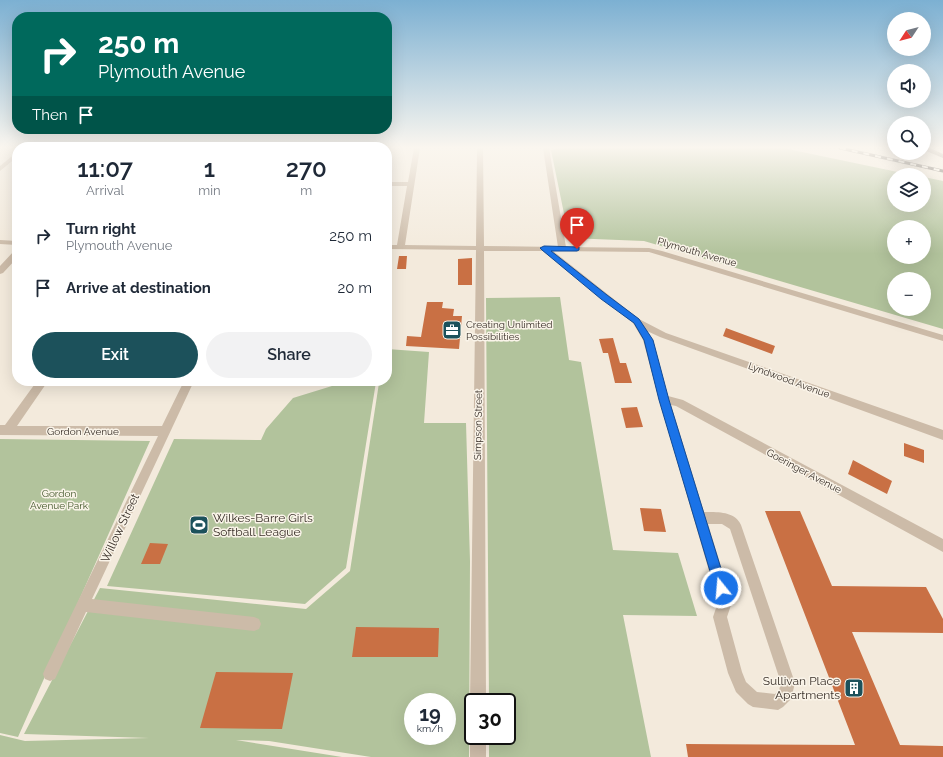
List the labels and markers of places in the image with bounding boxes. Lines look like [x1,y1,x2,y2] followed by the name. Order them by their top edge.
[560,208,594,249] pin
[441,319,463,341] office icon: Creating Unlimited Possibilities
[466,319,553,342] place label: Creating Unlimited Possibilities
[213,511,313,539] place label: Wilkes-Barre Girls Softball League
[188,514,210,536] sports icon: Wilkes-Barre Girls Softball League
[763,674,840,702] place label: Sullivan Place Apartments
[843,677,865,699] building icon: Sullivan Place Apartments

